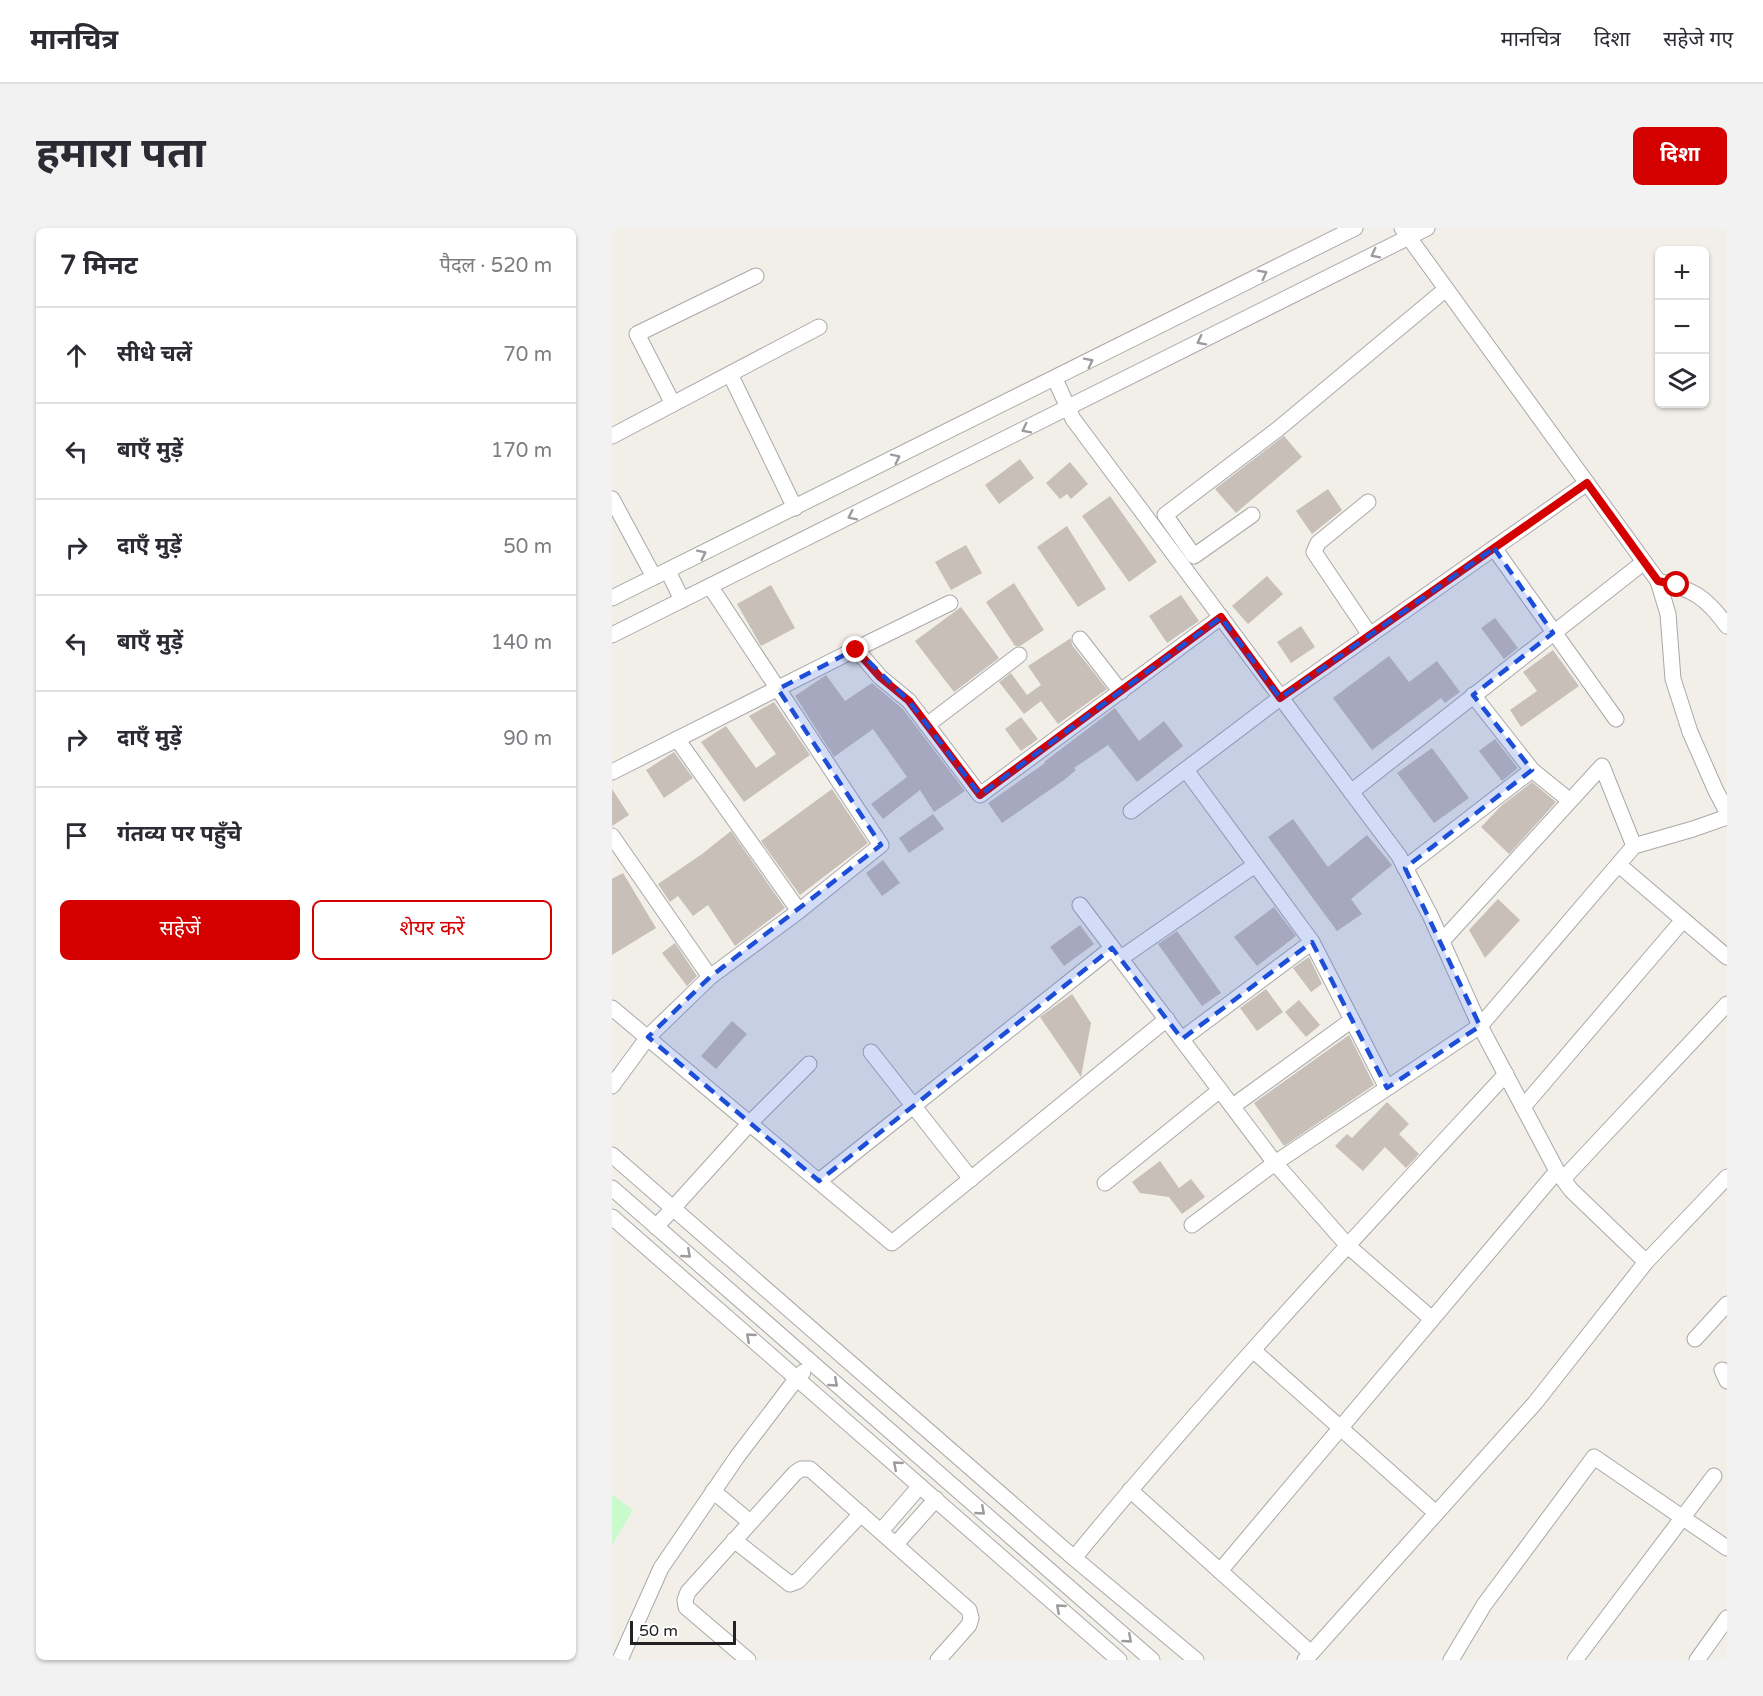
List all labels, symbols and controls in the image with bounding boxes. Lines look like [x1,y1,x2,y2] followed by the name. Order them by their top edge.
[30,23,118,57] text: मानचित्र
[1501,27,1561,52] text: मानचित्र
[1594,27,1630,52] text: दिशा
[1663,27,1733,52] text: सहेजे गए
[1633,127,1727,185] button: दिशा
[36,128,206,179] text: हमारा पता
[1655,246,1709,408] map controls
[1655,246,1709,300] button: +
[1371,247,1381,258] one-way arrow
[60,250,138,281] text: 7 मिनट
[440,254,552,278] text: पैदल · 520 m
[1257,270,1268,281] one-way arrow
[1655,300,1709,354] button: −
[1196,334,1207,346] one-way arrow
[60,339,93,372] icon: ahead
[117,341,192,367] text: सीधे चलें
[503,343,552,367] text: 70 m
[1655,354,1709,408] button: layers
[1083,357,1094,369] one-way arrow
[1022,421,1033,433] one-way arrow
[60,435,93,468] icon: left
[117,437,183,463] text: बाएँ मुड़ें
[491,439,552,463] text: 170 m
[889,453,900,465] one-way arrow
[847,508,858,520] one-way arrow
[60,531,93,564] icon: right
[117,533,182,559] text: दाएँ मुड़ें
[503,535,552,559] text: 50 m
[696,549,707,561] one-way arrow
[1663,571,1689,597] route start
[60,627,93,660] icon: left
[117,629,183,655] text: बाएँ मुड़ें
[491,631,552,655] text: 140 m
[842,636,868,662] route end
[60,723,93,756] icon: right
[117,725,182,751] text: दाएँ मुड़ें
[503,727,552,751] text: 90 m
[60,819,93,852] icon: arrive
[117,821,242,847] text: गंतव्य पर पहुँचे
[60,900,300,960] button: सहेजें
[312,900,552,960] button: शेयर करें
[681,1247,692,1258] one-way arrow
[746,1333,757,1344] one-way arrow
[827,1376,838,1387] one-way arrow
[893,1462,904,1473] one-way arrow
[974,1504,985,1515] one-way arrow
[1056,1604,1066,1615] one-way arrow
[630,1618,736,1646] scale bar
[639,1621,678,1641] text: 50 m
[1121,1632,1132,1643] one-way arrow

